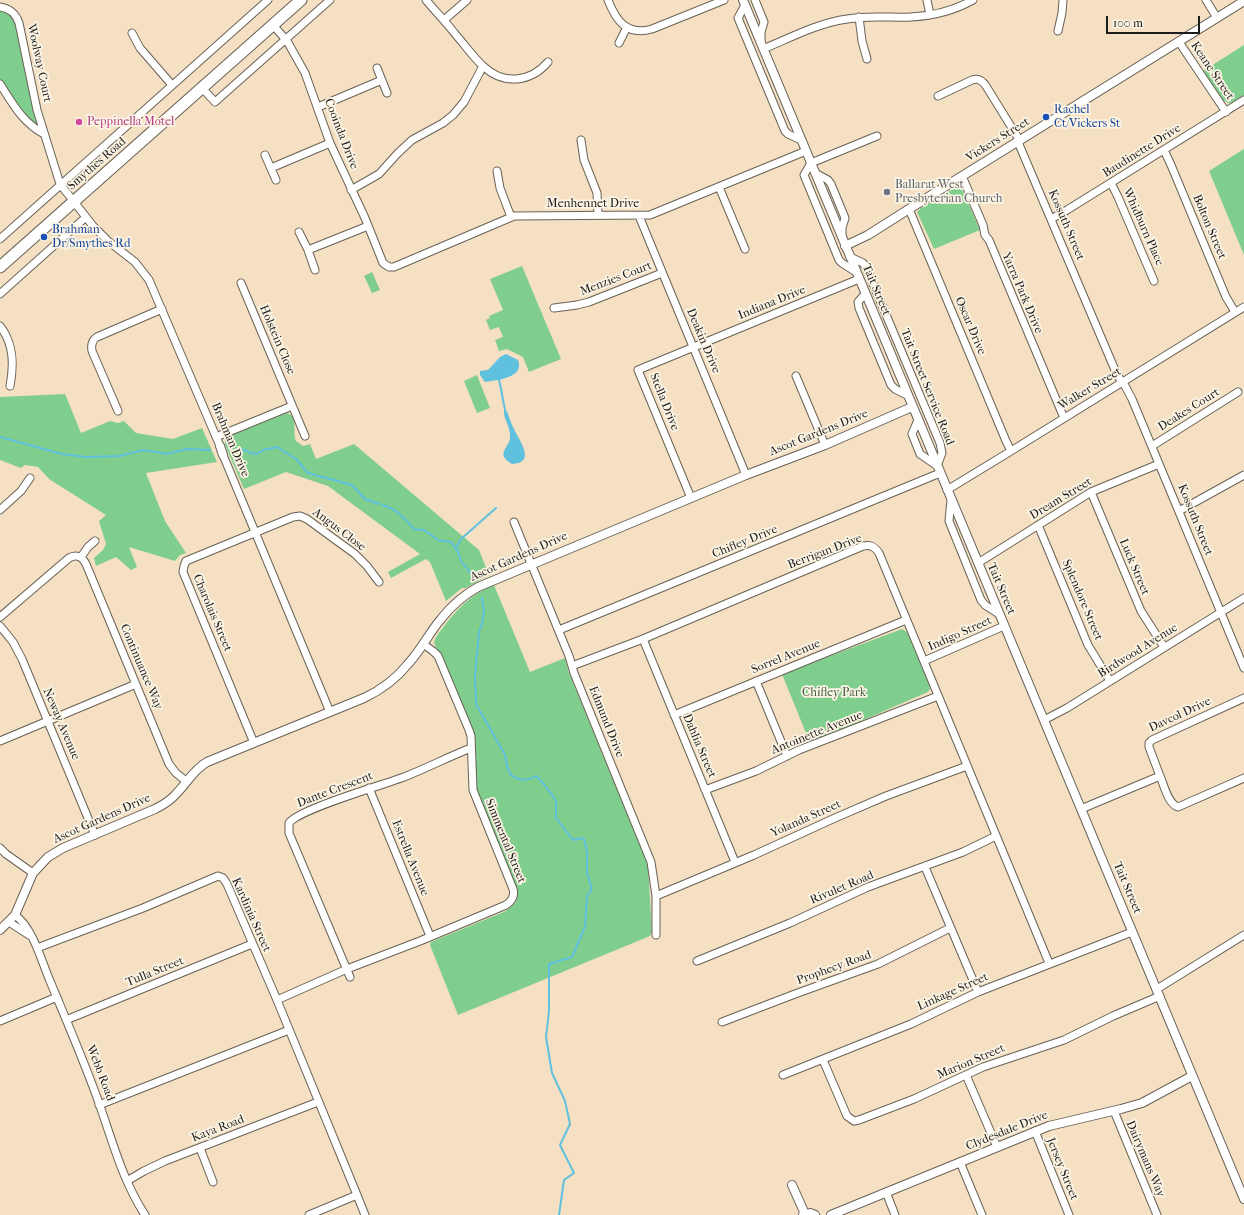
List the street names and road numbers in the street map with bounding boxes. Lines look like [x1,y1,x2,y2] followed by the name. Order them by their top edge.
[24,23,54,103] street label: Woolway Court
[1187,39,1237,103] street label: Keane Street
[321,97,361,171] street label: Cooinda Drive
[964,115,1032,165] street label: Vickers Street
[1100,121,1184,181] street label: Baudinette Drive
[65,135,129,193] street label: Smythes Road
[1119,186,1167,268] street label: Whidburn Place
[1045,187,1087,263] street label: Kossuth Street
[1189,193,1229,261] street label: Bolton Street
[547,197,639,211] street label: Menhennet Drive
[998,250,1046,336] street label: Yarra Park Drive
[578,259,654,299] street label: Menzies Court
[859,262,893,318] street label: Tait Street
[736,283,808,323] street label: Indiana Drive
[951,295,989,357] street label: Oscar Drive
[256,303,298,377] street label: Holstein Close
[683,306,723,376] street label: Deakin Drive
[897,327,957,447] street label: Tait Street Service Road
[1056,365,1124,413] street label: Walker Street
[646,371,682,433] street label: Stella Drive
[1156,385,1222,435] street label: Deakes Court
[208,401,252,479] street label: Brahman Drive
[768,407,870,459] street label: Ascot Gardens Drive
[1027,475,1095,523] street label: Dream Street
[1174,482,1216,558] street label: Kossuth Street
[310,505,368,555] street label: Angus Close
[710,522,780,562] street label: Chifley Drive
[468,529,570,585] street label: Ascot Gardens Drive
[786,531,864,573] street label: Berrigan Drive
[1116,537,1152,597] street label: Luck Street
[1058,557,1106,643] street label: Splendore Street
[984,561,1018,617] street label: Tait Street
[189,572,235,654] street label: Charolais Street
[926,614,994,654] street label: Indigo Street
[1095,621,1181,681] street label: Birdwood Avenue
[117,622,165,712] street label: Continuance Way
[750,637,822,677] street label: Sorrel Avenue
[585,684,627,760] street label: Edmund Drive
[39,686,83,762] street label: Neway Avenue
[1147,694,1213,736] street label: Davcol Drive
[769,708,865,758] street label: Antoinette Avenue
[679,712,719,780] street label: Dahlia Street
[295,769,375,811] street label: Dante Crescent
[51,791,153,847] street label: Ascot Gardens Drive
[482,797,528,885] street label: Simmental Street
[769,797,843,841] street label: Yolanda Street
[388,818,432,898] street label: Estrella Avenue
[1110,860,1144,916] street label: Tait Street
[808,868,876,908] street label: Rivulet Road
[228,876,274,954] street label: Kardinia Street
[795,948,873,988] street label: Prophecy Road
[124,954,186,990] street label: Tulla Street
[915,970,991,1014] street label: Linkage Street
[935,1041,1007,1083] street label: Marion Street
[83,1043,117,1103] street label: Webb Road
[964,1108,1050,1154] street label: Clydesdale Drive
[190,1112,246,1146] street label: Kaya Road
[1122,1118,1168,1200] street label: Dairymans Way
[1043,1136,1081,1202] street label: Jersey Street

